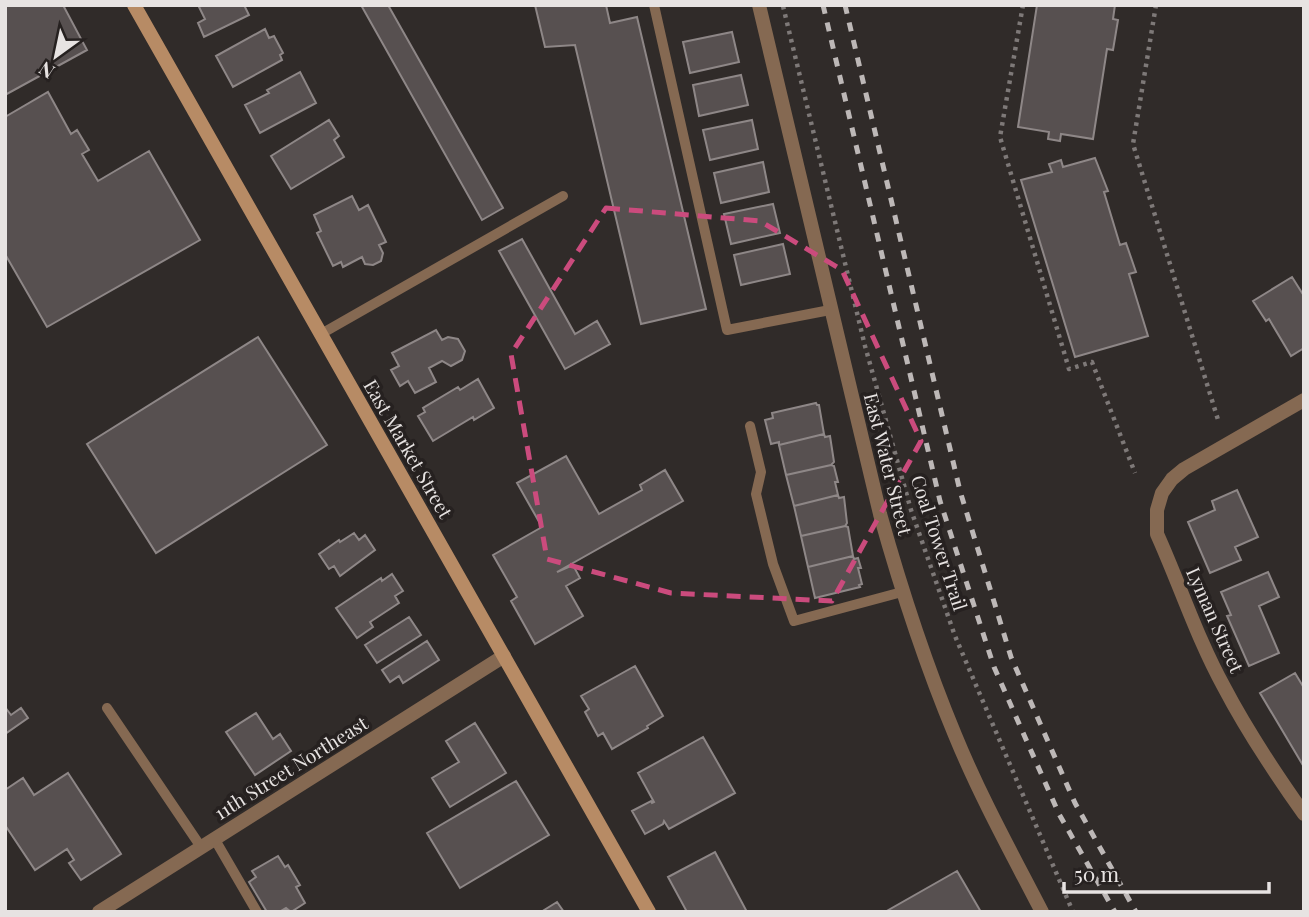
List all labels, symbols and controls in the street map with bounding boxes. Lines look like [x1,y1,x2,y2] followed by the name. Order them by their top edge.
[21,21,91,91] north arrow
[33,56,59,86] text: N
[359,374,459,523] street label: East Market Street
[859,390,919,538] street label: East Water Street
[906,472,974,614] street label: Coal Tower Trail
[1181,563,1251,677] street label: Lyman Street
[209,709,372,825] street label: 11th Street Northeast
[1064,850,1269,894] scale bar
[1074,859,1120,887] text: 50 m

